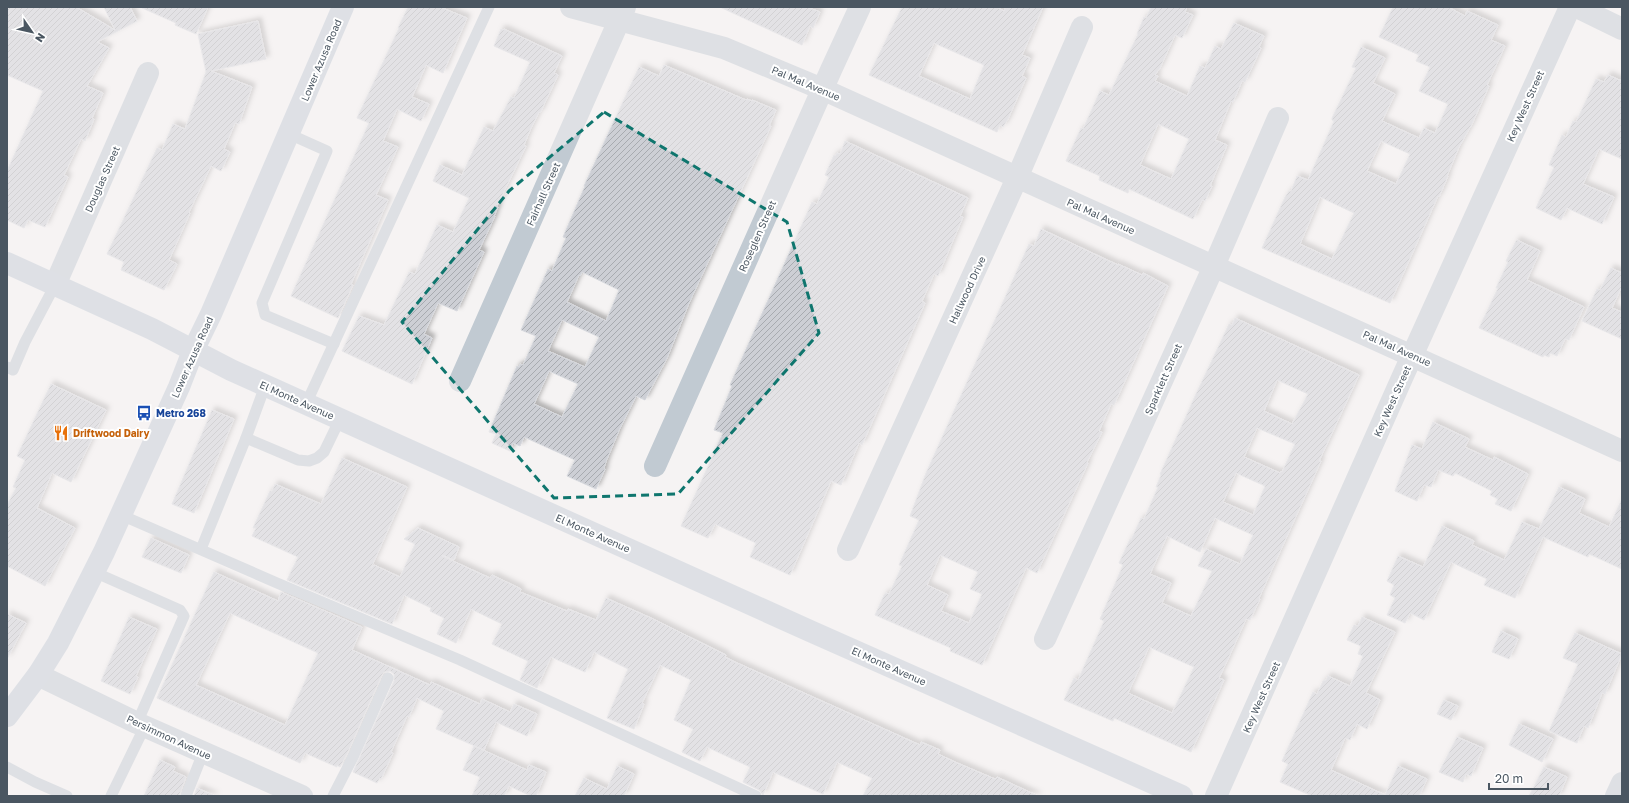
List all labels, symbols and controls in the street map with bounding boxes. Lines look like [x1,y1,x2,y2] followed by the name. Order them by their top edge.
[12,12,52,52] north arrow
[298,17,344,103] street label: Lower Azusa Road
[33,31,48,45] text: N
[770,63,842,103] street label: Pal Mal Avenue
[1504,68,1546,144] street label: Key West Street
[82,144,122,214] street label: Douglas Street
[524,160,562,228] street label: Fairhall Street
[1065,196,1137,236] street label: Pal Mal Avenue
[736,198,778,274] street label: Roseglen Street
[946,254,988,326] street label: Hallwood Drive
[169,315,215,399] street label: Lower Azusa Road
[1361,328,1433,368] street label: Pal Mal Avenue
[1142,342,1184,416] street label: Sparklett Street
[1371,363,1413,439] street label: Key West Street
[258,378,336,422] street label: El Monte Avenue
[135,404,153,422] bus stop icon: Metro 268
[156,407,206,419] place label: Metro 268
[52,424,70,442] restaurant icon: Driftwood Dairy
[73,427,149,439] place label: Driftwood Dairy
[554,511,632,555] street label: El Monte Avenue
[850,644,928,688] street label: El Monte Avenue
[1240,659,1282,735] street label: Key West Street
[125,712,213,762] street label: Persimmon Avenue
[1489,765,1548,791] scale bar
[1495,771,1523,786] text: 20 m

